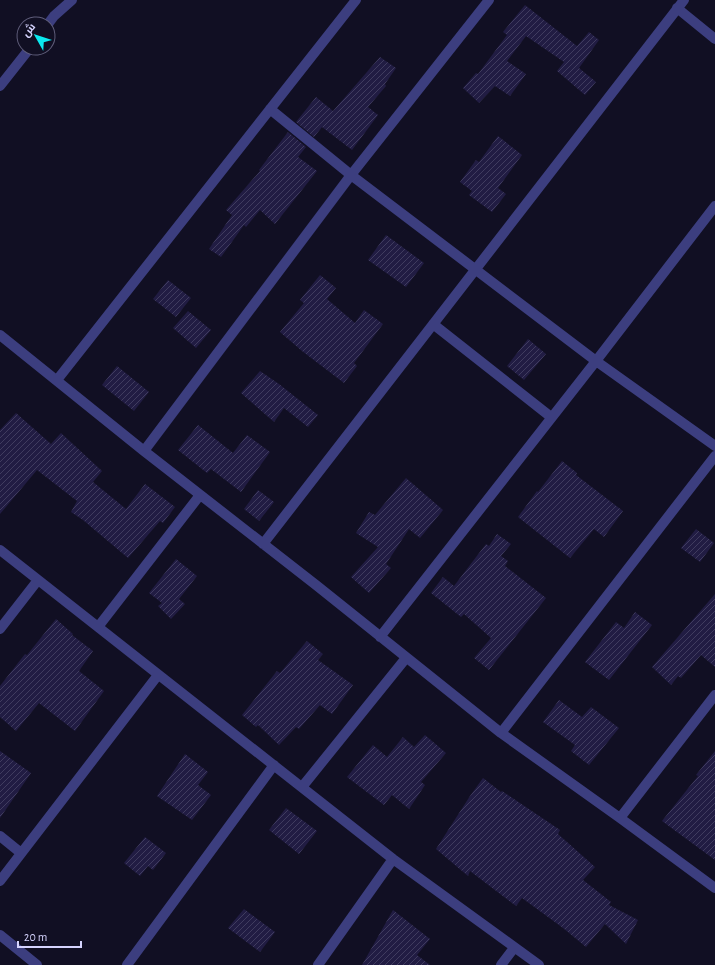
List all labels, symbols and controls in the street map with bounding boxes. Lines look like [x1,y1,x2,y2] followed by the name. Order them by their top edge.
[16,16,56,56] north arrow
[20,21,38,40] text: ش
[18,923,81,949] scale bar
[24,931,47,943] text: 20 m

